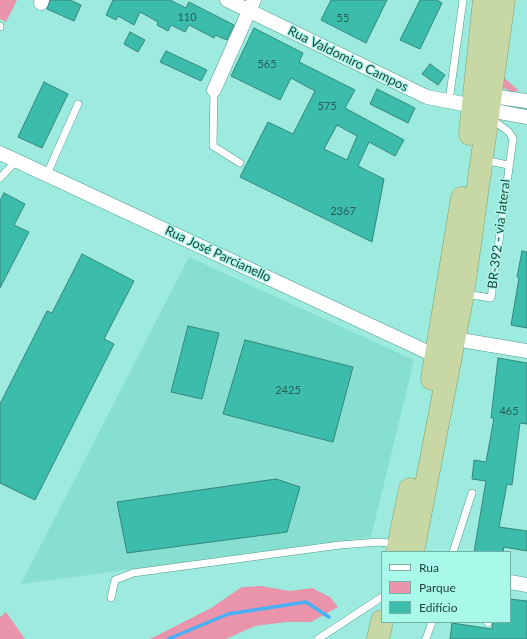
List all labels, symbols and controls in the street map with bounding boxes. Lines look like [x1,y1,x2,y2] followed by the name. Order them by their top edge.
[177,10,197,24] house number: 110
[337,11,349,25] house number: 55
[285,23,411,95] street label: Rua Valdomiro Campos
[257,57,277,71] house number: 565
[317,99,337,113] house number: 575
[485,178,513,290] street label: BR-392 - via lateral
[330,204,356,218] house number: 2367
[162,223,274,285] street label: Rua José Parcianello
[275,383,301,397] house number: 2425
[499,404,519,418] house number: 465
[381,551,511,623] legend
[419,560,439,575] text: Rua
[419,580,456,595] text: Parque
[419,600,458,615] text: Edifício

